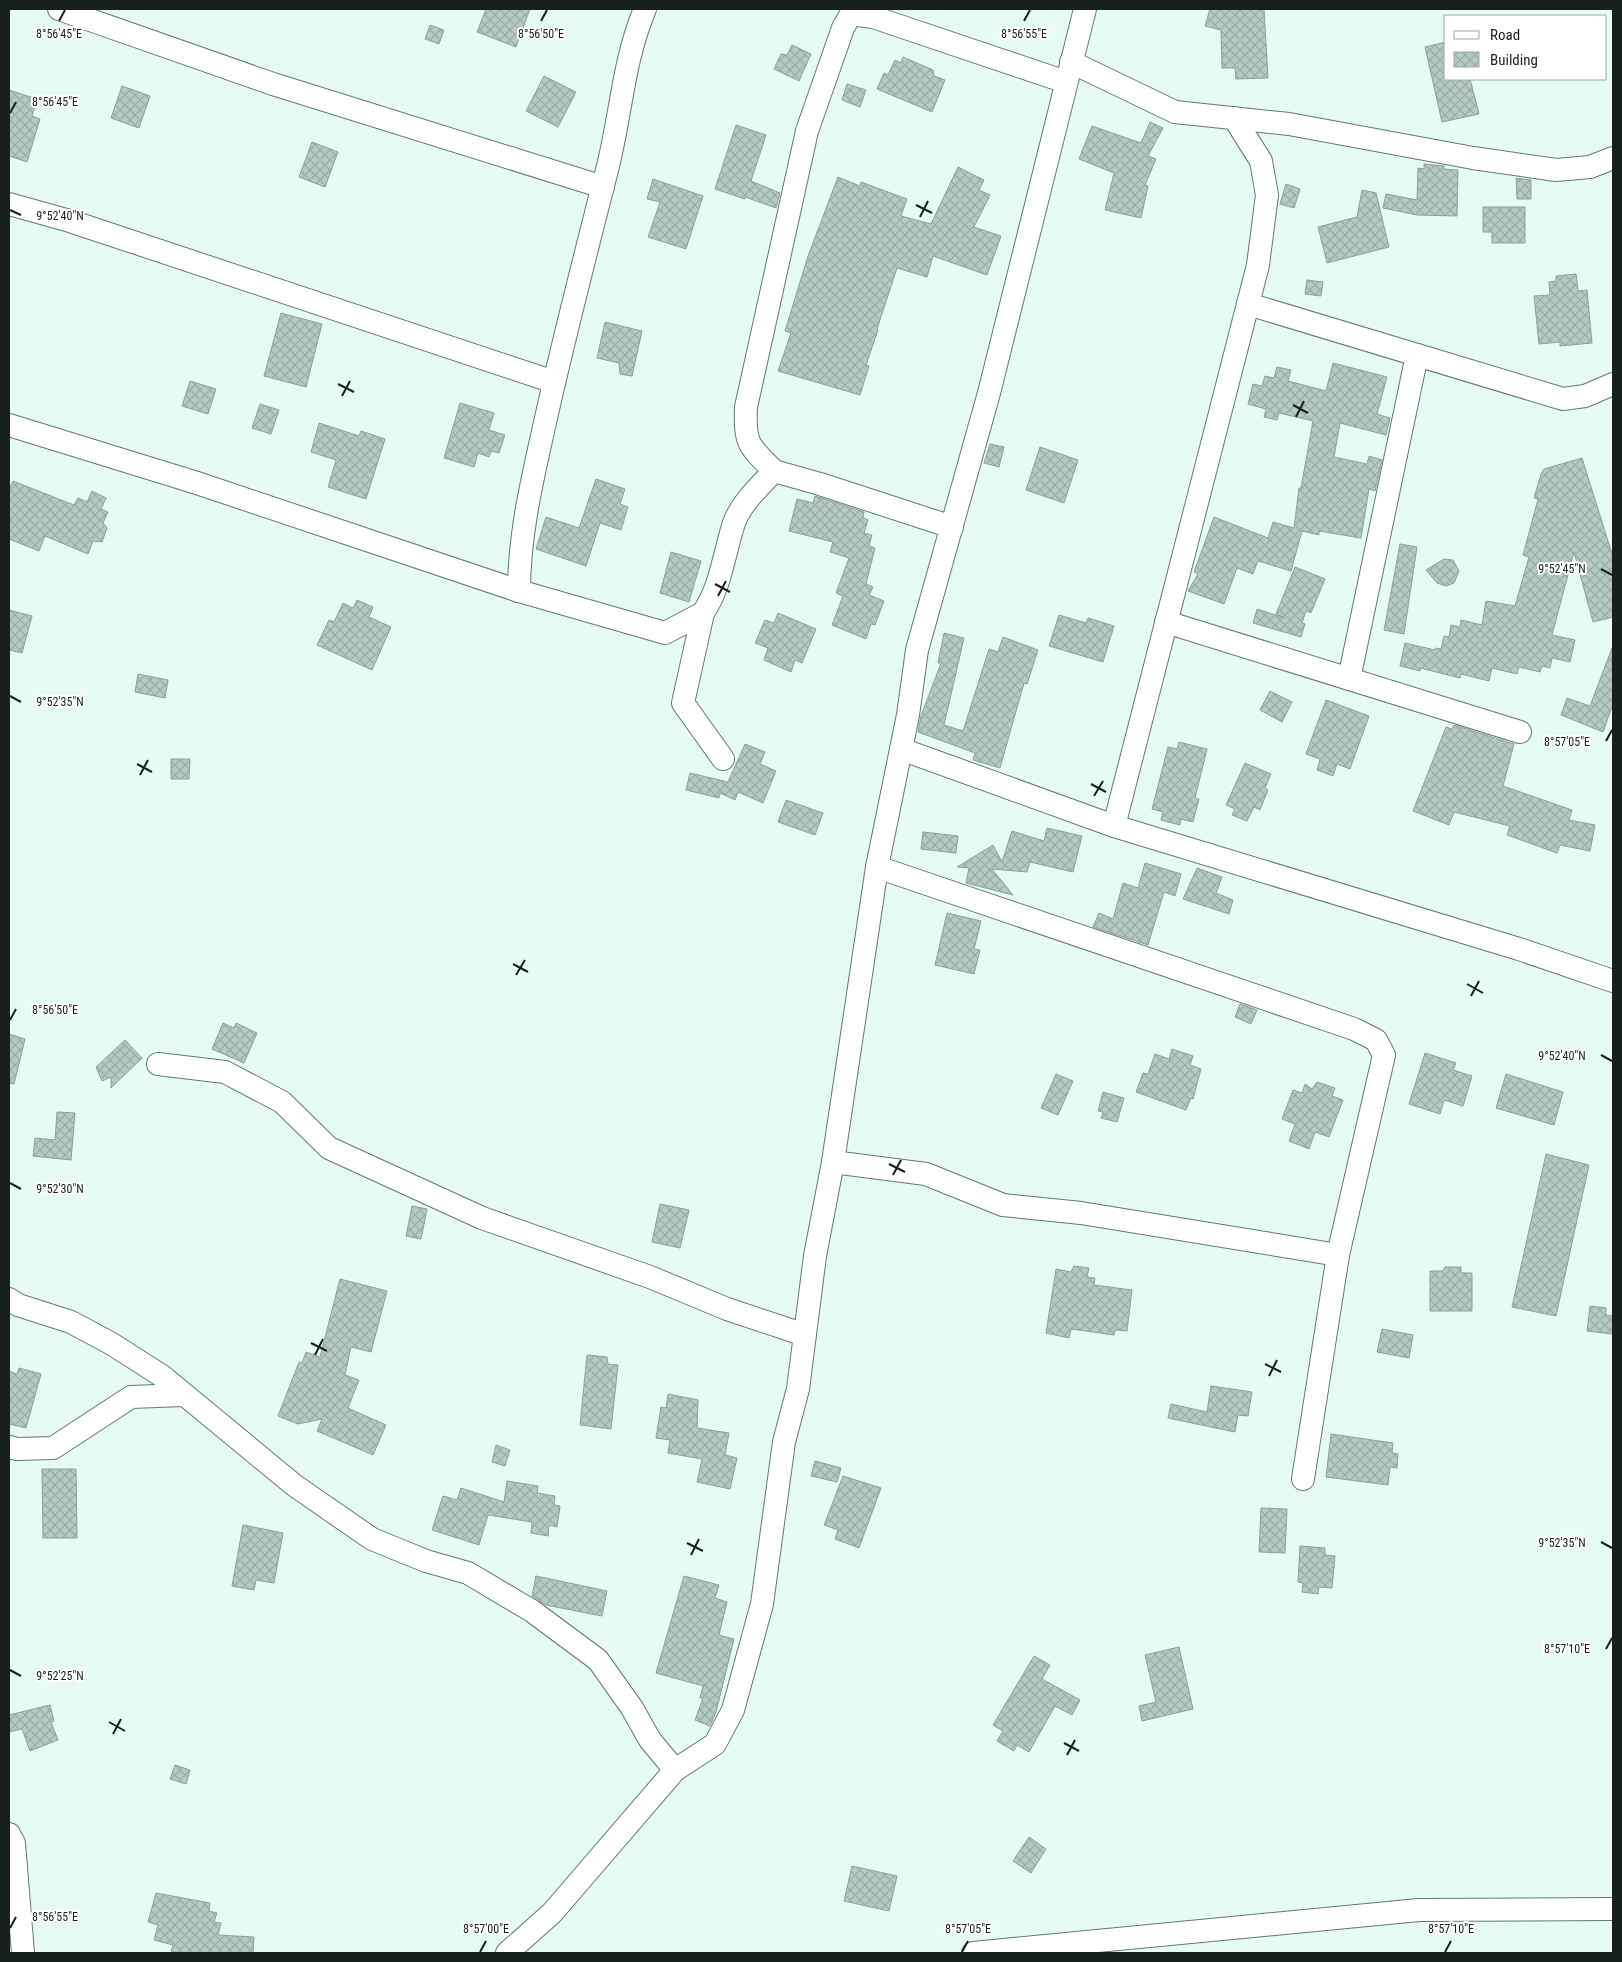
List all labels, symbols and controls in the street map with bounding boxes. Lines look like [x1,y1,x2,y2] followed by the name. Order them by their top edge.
[1444,15,1607,80] legend
[1490,26,1520,44] text: Road
[36,27,82,41] text: 8°56'45"E
[518,27,564,41] text: 8°56'50"E
[1001,27,1047,41] text: 8°56'55"E
[1490,51,1538,69] text: Building
[32,95,78,109] text: 8°56'45"E
[36,209,84,223] text: 9°52'40"N
[1538,562,1586,576] text: 9°52'45"N
[36,695,84,709] text: 9°52'35"N
[1544,735,1590,749] text: 8°57'05"E
[32,1003,78,1017] text: 8°56'50"E
[1538,1049,1586,1063] text: 9°52'40"N
[36,1182,84,1196] text: 9°52'30"N
[1538,1536,1586,1550] text: 9°52'35"N
[1544,1642,1590,1656] text: 8°57'10"E
[36,1669,84,1683] text: 9°52'25"N
[32,1910,78,1924] text: 8°56'55"E
[463,1922,509,1936] text: 8°57'00"E
[945,1922,991,1936] text: 8°57'05"E
[1428,1922,1474,1936] text: 8°57'10"E

